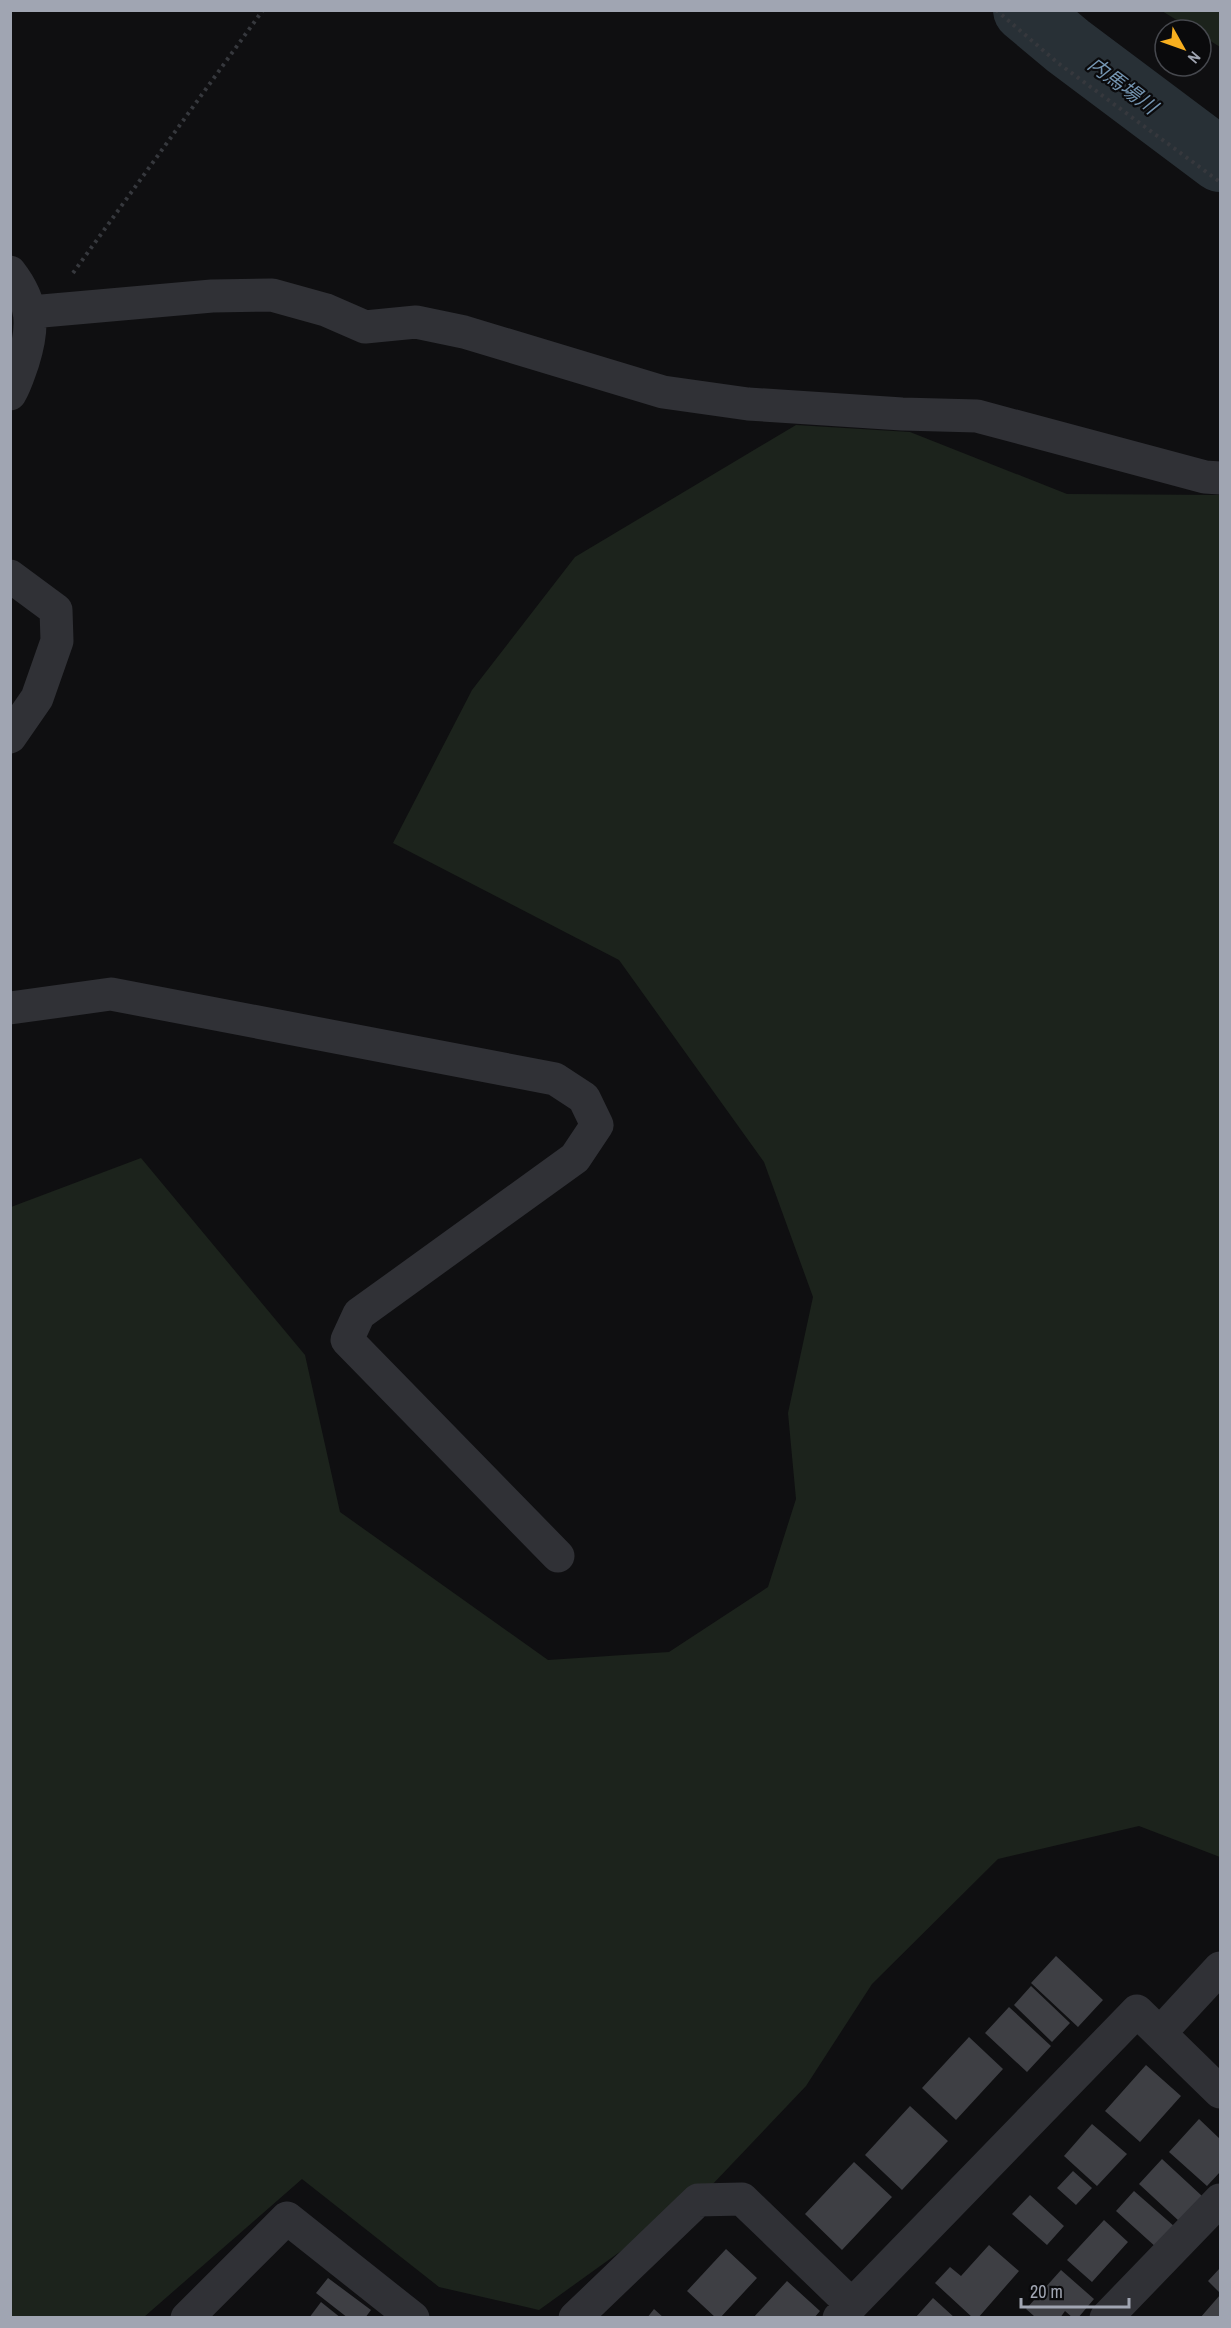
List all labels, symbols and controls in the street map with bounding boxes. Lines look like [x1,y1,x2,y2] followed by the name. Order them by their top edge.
[1153,18,1213,78] north arrow
[1183,47,1206,68] text: N
[1083,50,1165,121] water label: 内馬場川
[1021,2271,1129,2309] scale bar
[1030,2279,1063,2304] text: 20 m

